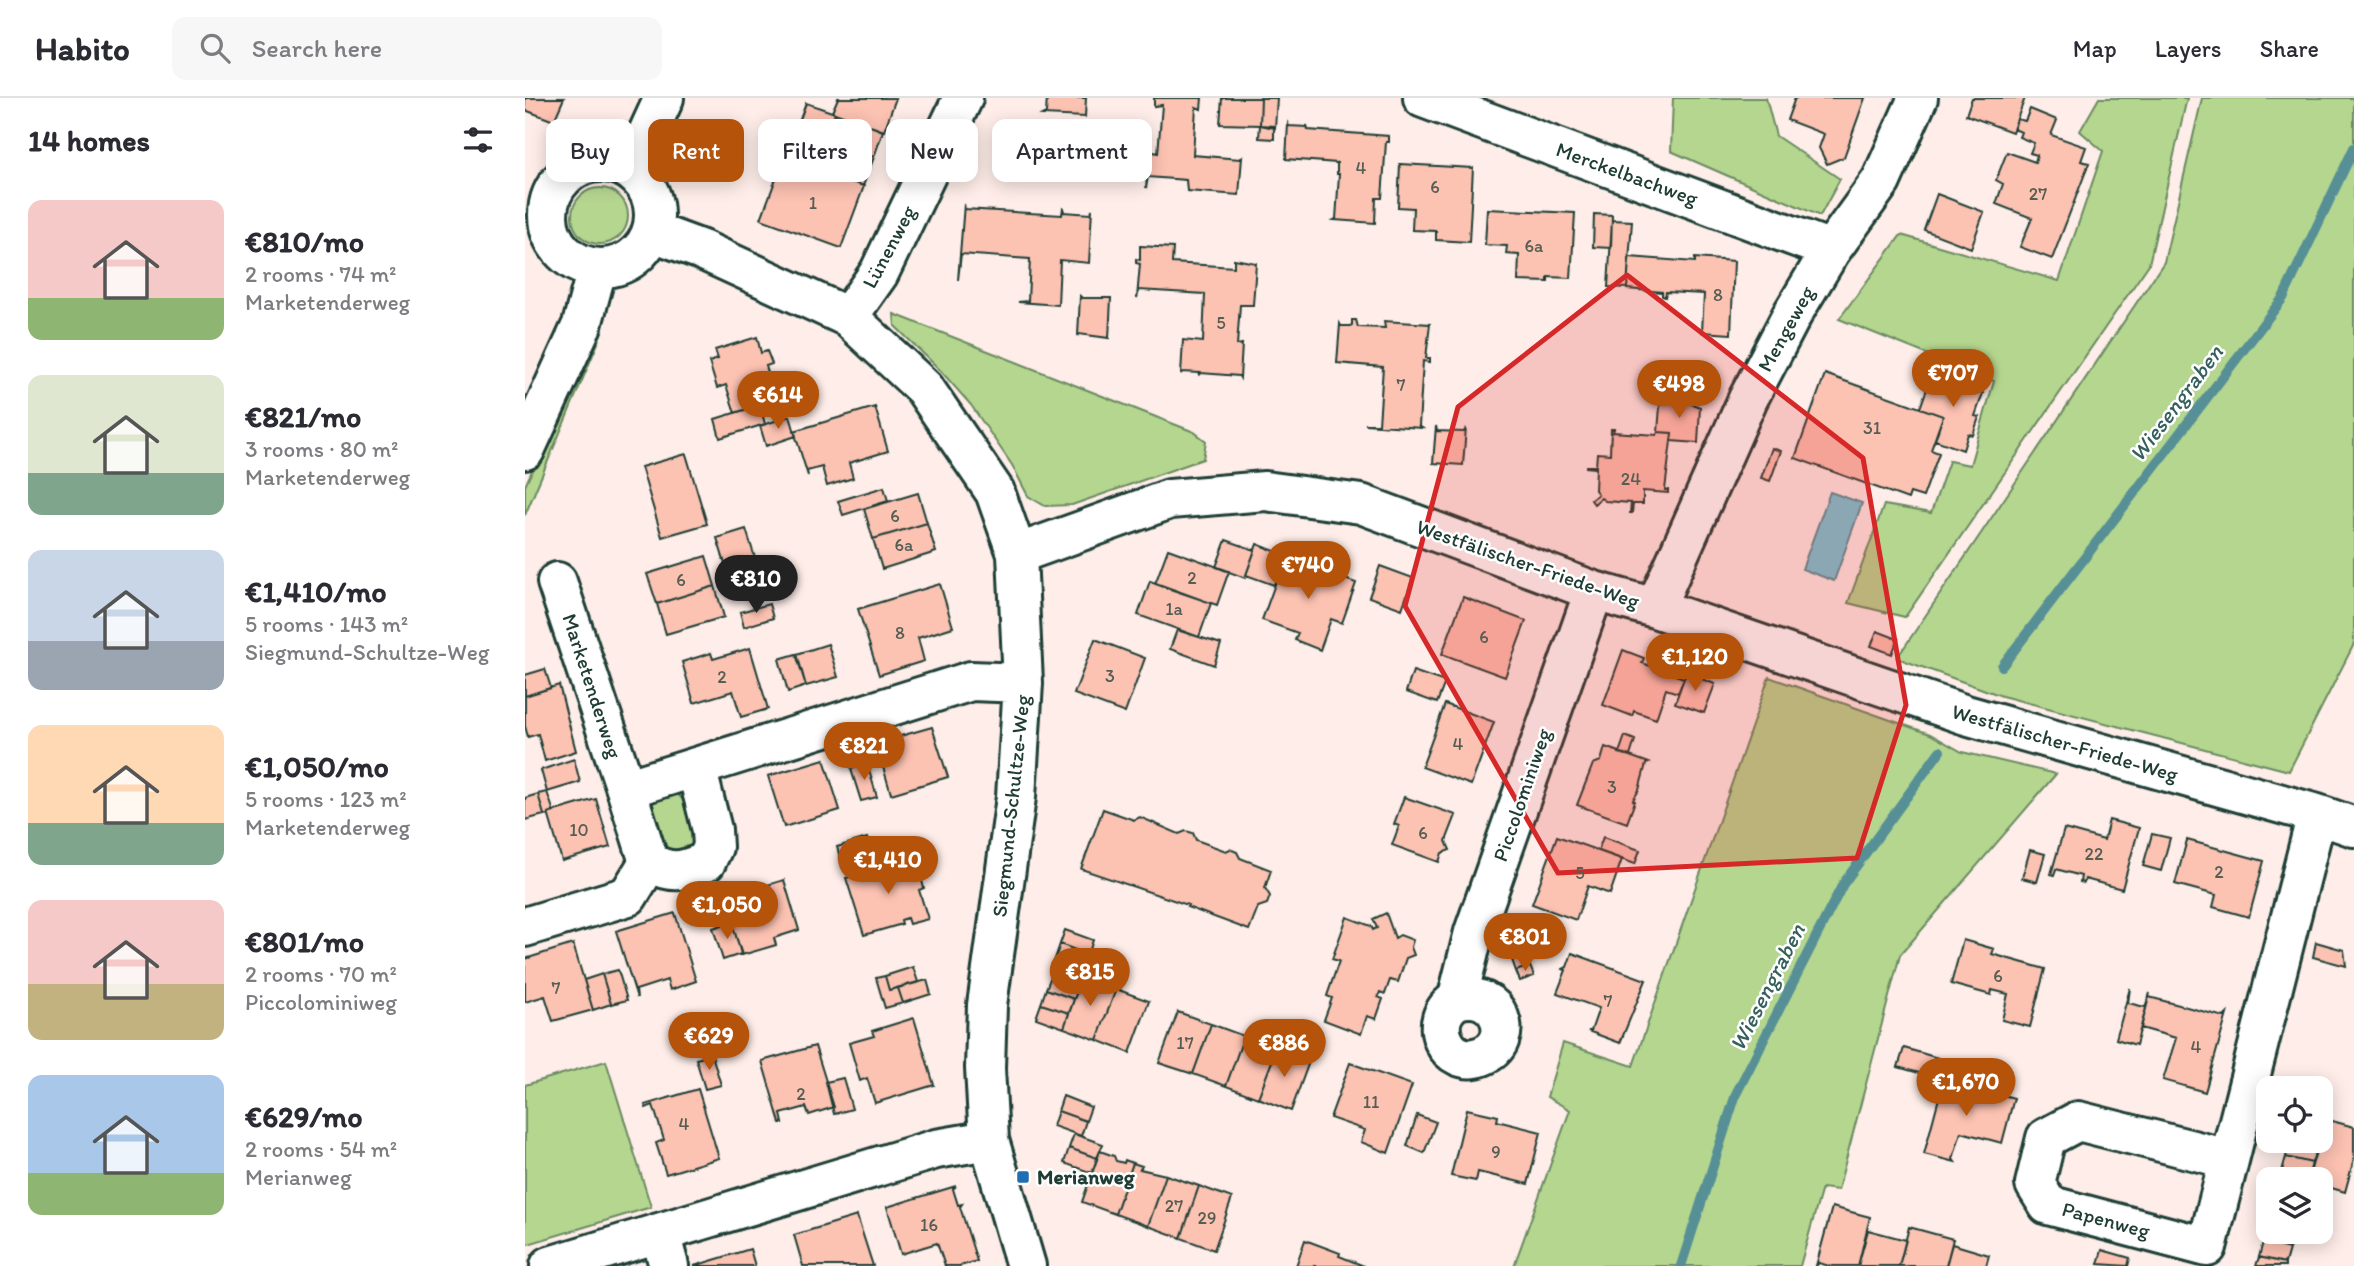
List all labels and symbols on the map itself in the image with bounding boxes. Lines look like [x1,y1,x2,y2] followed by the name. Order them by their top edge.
[1553,136,1702,211] street label: Merckelbachweg
[1356,157,1367,179] house number: 4
[1430,176,1440,198] house number: 6
[2029,183,2047,205] house number: 27
[809,192,817,214] house number: 1
[856,201,921,292] street label: Lünenweg
[1525,235,1544,257] house number: 6a
[1752,281,1819,376] street label: Mengeweg
[1713,284,1723,306] house number: 8
[1216,312,1226,334] house number: 5
[2123,338,2230,467] water label: Wiesengraben
[1912,350,1994,409] pin: €707
[1638,360,1720,420] pin: €498
[737,372,819,431] pin: €614
[1397,374,1406,396] house number: 7
[1863,417,1881,439] house number: 31
[1621,468,1641,490] house number: 24
[890,505,900,527] house number: 6
[1413,514,1643,614] street label: Westfälischer-Friede-Weg
[895,534,914,556] house number: 6a
[1267,542,1349,601] pin: €740
[715,556,797,615] pin: €810
[1187,567,1197,589] house number: 2
[676,569,686,591] house number: 6
[1165,598,1183,620] house number: 1a
[557,610,628,762] street label: Marketenderweg
[895,622,905,644] house number: 8
[1479,626,1489,648] house number: 6
[1638,634,1752,693] pin: €1,120
[1105,665,1115,687] house number: 3
[717,666,727,688] house number: 2
[986,693,1035,918] street label: Siegmund-Schultze-Weg
[1949,698,2181,787] street label: Westfälischer-Friede-Weg
[823,722,905,782] pin: €821
[1487,725,1556,865] street label: Piccolominiweg
[1453,733,1464,755] house number: 4
[1607,776,1617,798] house number: 3
[569,819,589,841] house number: 10
[1418,822,1428,844] house number: 6
[831,836,945,896] pin: €1,410
[2085,843,2104,865] house number: 22
[2214,861,2224,883] house number: 2
[1575,862,1585,884] house number: 5
[670,882,784,941] pin: €1,050
[1484,914,1566,973] pin: €801
[1723,918,1811,1055] water label: Wiesengraben
[1049,948,1131,1008] pin: €815
[1993,965,2003,987] house number: 6
[552,977,561,999] house number: 7
[1604,990,1613,1012] house number: 7
[668,1012,750,1072] pin: €629
[1243,1020,1325,1079] pin: €886
[1176,1032,1194,1054] house number: 17
[2191,1036,2202,1058] house number: 4
[1909,1058,2023,1118] pin: €1,670
[796,1083,806,1105] house number: 2
[1363,1091,1379,1113] house number: 11
[679,1113,690,1135] house number: 4
[1491,1141,1501,1163] house number: 9
[1037,1164,1136,1190] place label: Merianweg
[1015,1169,1031,1185] marker: Merianweg
[1165,1195,1183,1217] house number: 27
[2060,1196,2153,1243] street label: Papenweg
[1198,1207,1216,1229] house number: 29
[920,1214,938,1236] house number: 16

